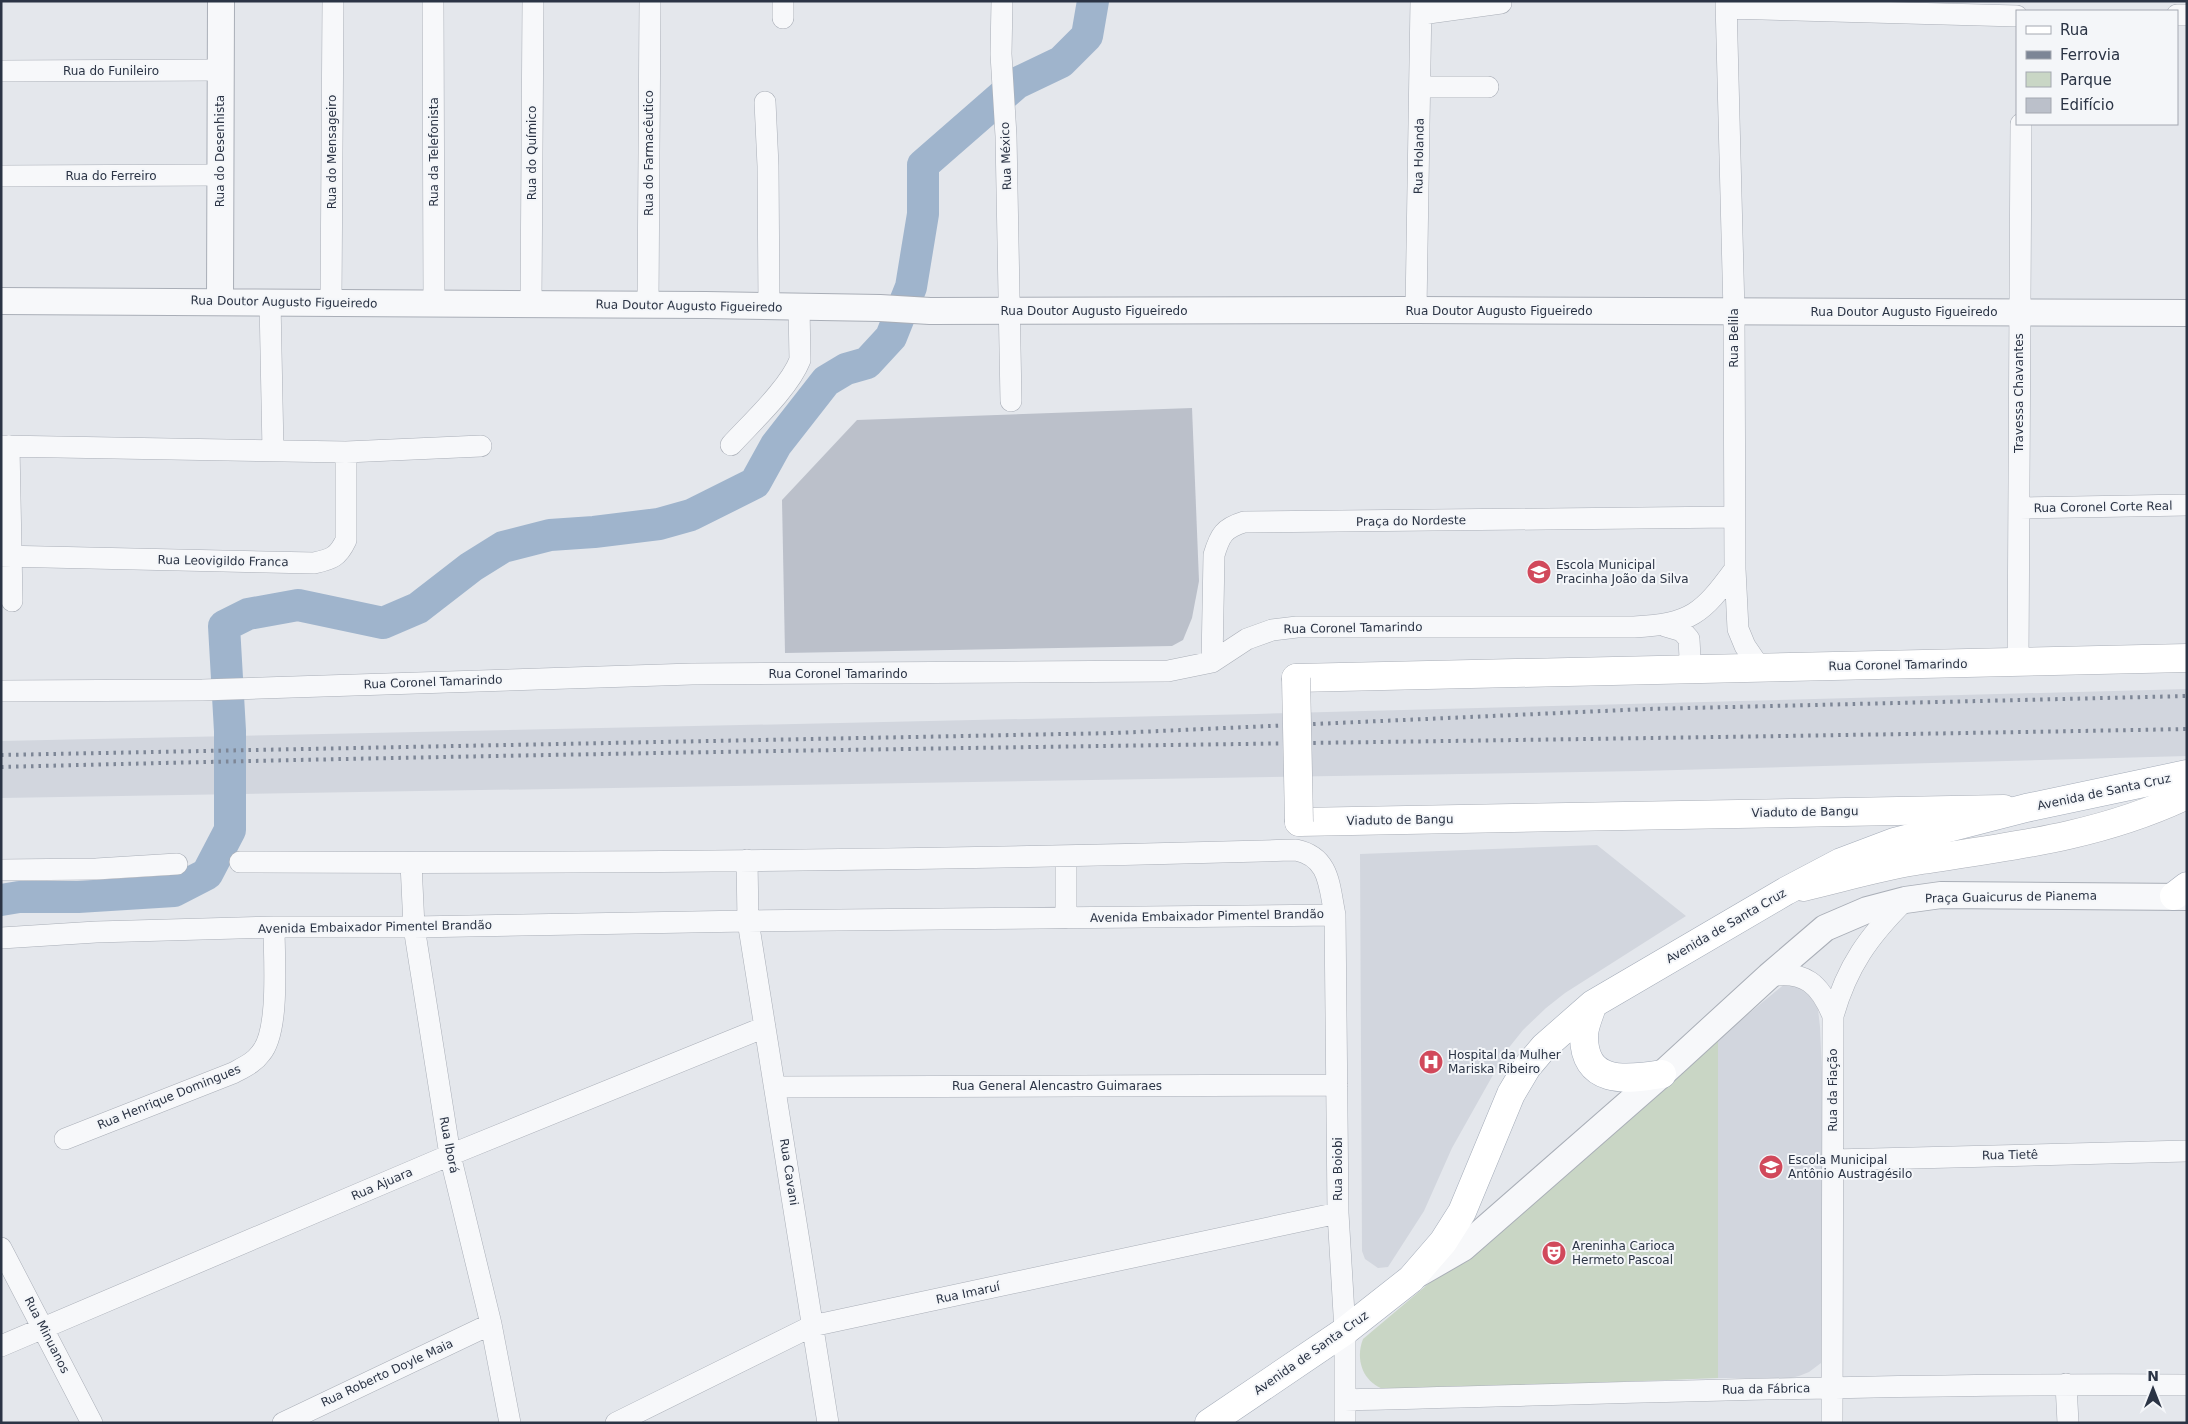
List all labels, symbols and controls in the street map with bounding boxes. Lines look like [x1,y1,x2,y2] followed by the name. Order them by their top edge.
[2016,10,2178,125] legend
[2060,21,2088,39] text: Rua
[2060,46,2120,64] text: Ferrovia
[63,64,159,78] street label: Rua do Funileiro
[2060,71,2112,89] text: Parque
[642,90,656,216] street label: Rua do Farmacêutico
[213,95,227,207] street label: Rua do Desenhista
[325,95,339,209] street label: Rua do Mensageiro
[2060,96,2114,114] text: Edifício
[427,97,441,207] street label: Rua da Telefonista
[525,106,539,200] street label: Rua do Químico
[1411,118,1427,194] street label: Rua Holanda
[998,122,1014,190] street label: Rua México
[65,169,157,183] street label: Rua do Ferreiro
[190,293,378,311] street label: Rua Doutor Augusto Figueiredo
[595,297,783,315] street label: Rua Doutor Augusto Figueiredo
[1000,304,1188,318] street label: Rua Doutor Augusto Figueiredo
[1405,304,1593,318] street label: Rua Doutor Augusto Figueiredo
[1810,305,1998,319] street label: Rua Doutor Augusto Figueiredo
[1727,308,1741,368] street label: Rua Belila
[2012,333,2026,454] street label: Travessa Chavantes
[2033,499,2173,515] street label: Rua Coronel Corte Real
[1356,513,1466,529] street label: Praça do Nordeste
[157,553,289,569] street label: Rua Leovigildo Franca
[1556,558,1689,586] place label: Escola Municipal Pracinha João da Silva
[1526,559,1552,585] school or university icon: Escola Municipal Pracinha João da Silva
[1283,620,1423,636] street label: Rua Coronel Tamarindo
[1828,657,1968,673] street label: Rua Coronel Tamarindo
[768,667,908,681] street label: Rua Coronel Tamarindo
[363,673,503,691] street label: Rua Coronel Tamarindo
[2036,771,2172,813] street label: Avenida de Santa Cruz
[1751,804,1859,820] street label: Viaduto de Bangu
[1346,812,1454,828] street label: Viaduto de Bangu
[1664,886,1788,966] street label: Avenida de Santa Cruz
[1925,889,2097,905] street label: Praça Guaicurus de Pianema
[1090,907,1324,925] street label: Avenida Embaixador Pimentel Brandão
[258,918,492,936] street label: Avenida Embaixador Pimentel Brandão
[1448,1048,1561,1076] place label: Hospital da Mulher Mariska Ribeiro
[1826,1048,1840,1132] street label: Rua da Fiação
[1418,1049,1444,1075] hospital icon: Hospital da Mulher Mariska Ribeiro
[95,1062,243,1132] street label: Rua Henrique Domingues
[952,1079,1162,1093] street label: Rua General Alencastro Guimaraes
[437,1116,461,1174] street label: Rua Iborá
[777,1137,801,1207] street label: Rua Cavani
[1331,1137,1345,1201] street label: Rua Boiobi
[1982,1148,2038,1162] street label: Rua Tietê
[1788,1153,1912,1181] place label: Escola Municipal Antônio Austragésilo
[1758,1154,1784,1180] school or university icon: Escola Municipal Antônio Austragésilo
[349,1165,415,1203] street label: Rua Ajuara
[1572,1239,1675,1267] place label: Areninha Carioca Hermeto Pascoal
[1541,1240,1567,1266] theatre icon: Areninha Carioca Hermeto Pascoal
[935,1279,1002,1307] street label: Rua Imaruí
[22,1294,72,1376] street label: Rua Minuanos
[1251,1308,1371,1398] street label: Avenida de Santa Cruz
[319,1336,455,1410] street label: Rua Roberto Doyle Maia
[2128,1364,2178,1414] north arrow
[2147,1368,2159,1384] text: N
[1722,1381,1810,1397] street label: Rua da Fábrica

